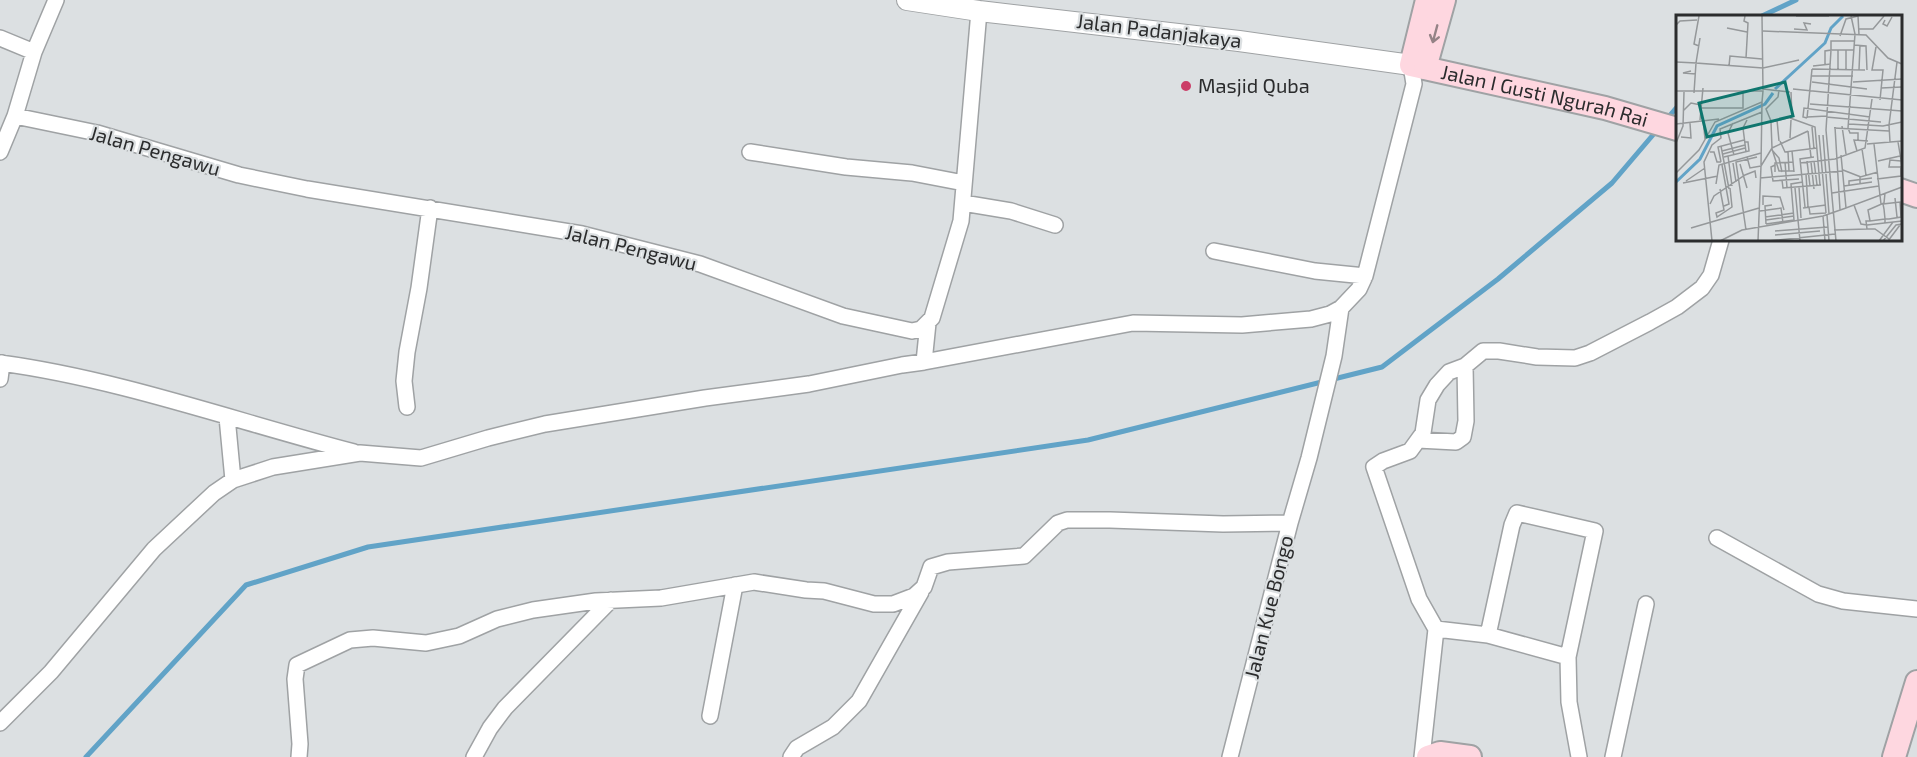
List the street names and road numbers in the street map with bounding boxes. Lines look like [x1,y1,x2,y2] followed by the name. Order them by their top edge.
[1075,8,1243,52] street label: Jalan Padanjakaya
[1439,59,1651,131] street label: Jalan I Gusti Ngurah Rai
[87,120,223,180] street label: Jalan Pengawu
[563,219,700,275] street label: Jalan Pengawu
[1239,533,1297,681] street label: Jalan Kue Bongo

